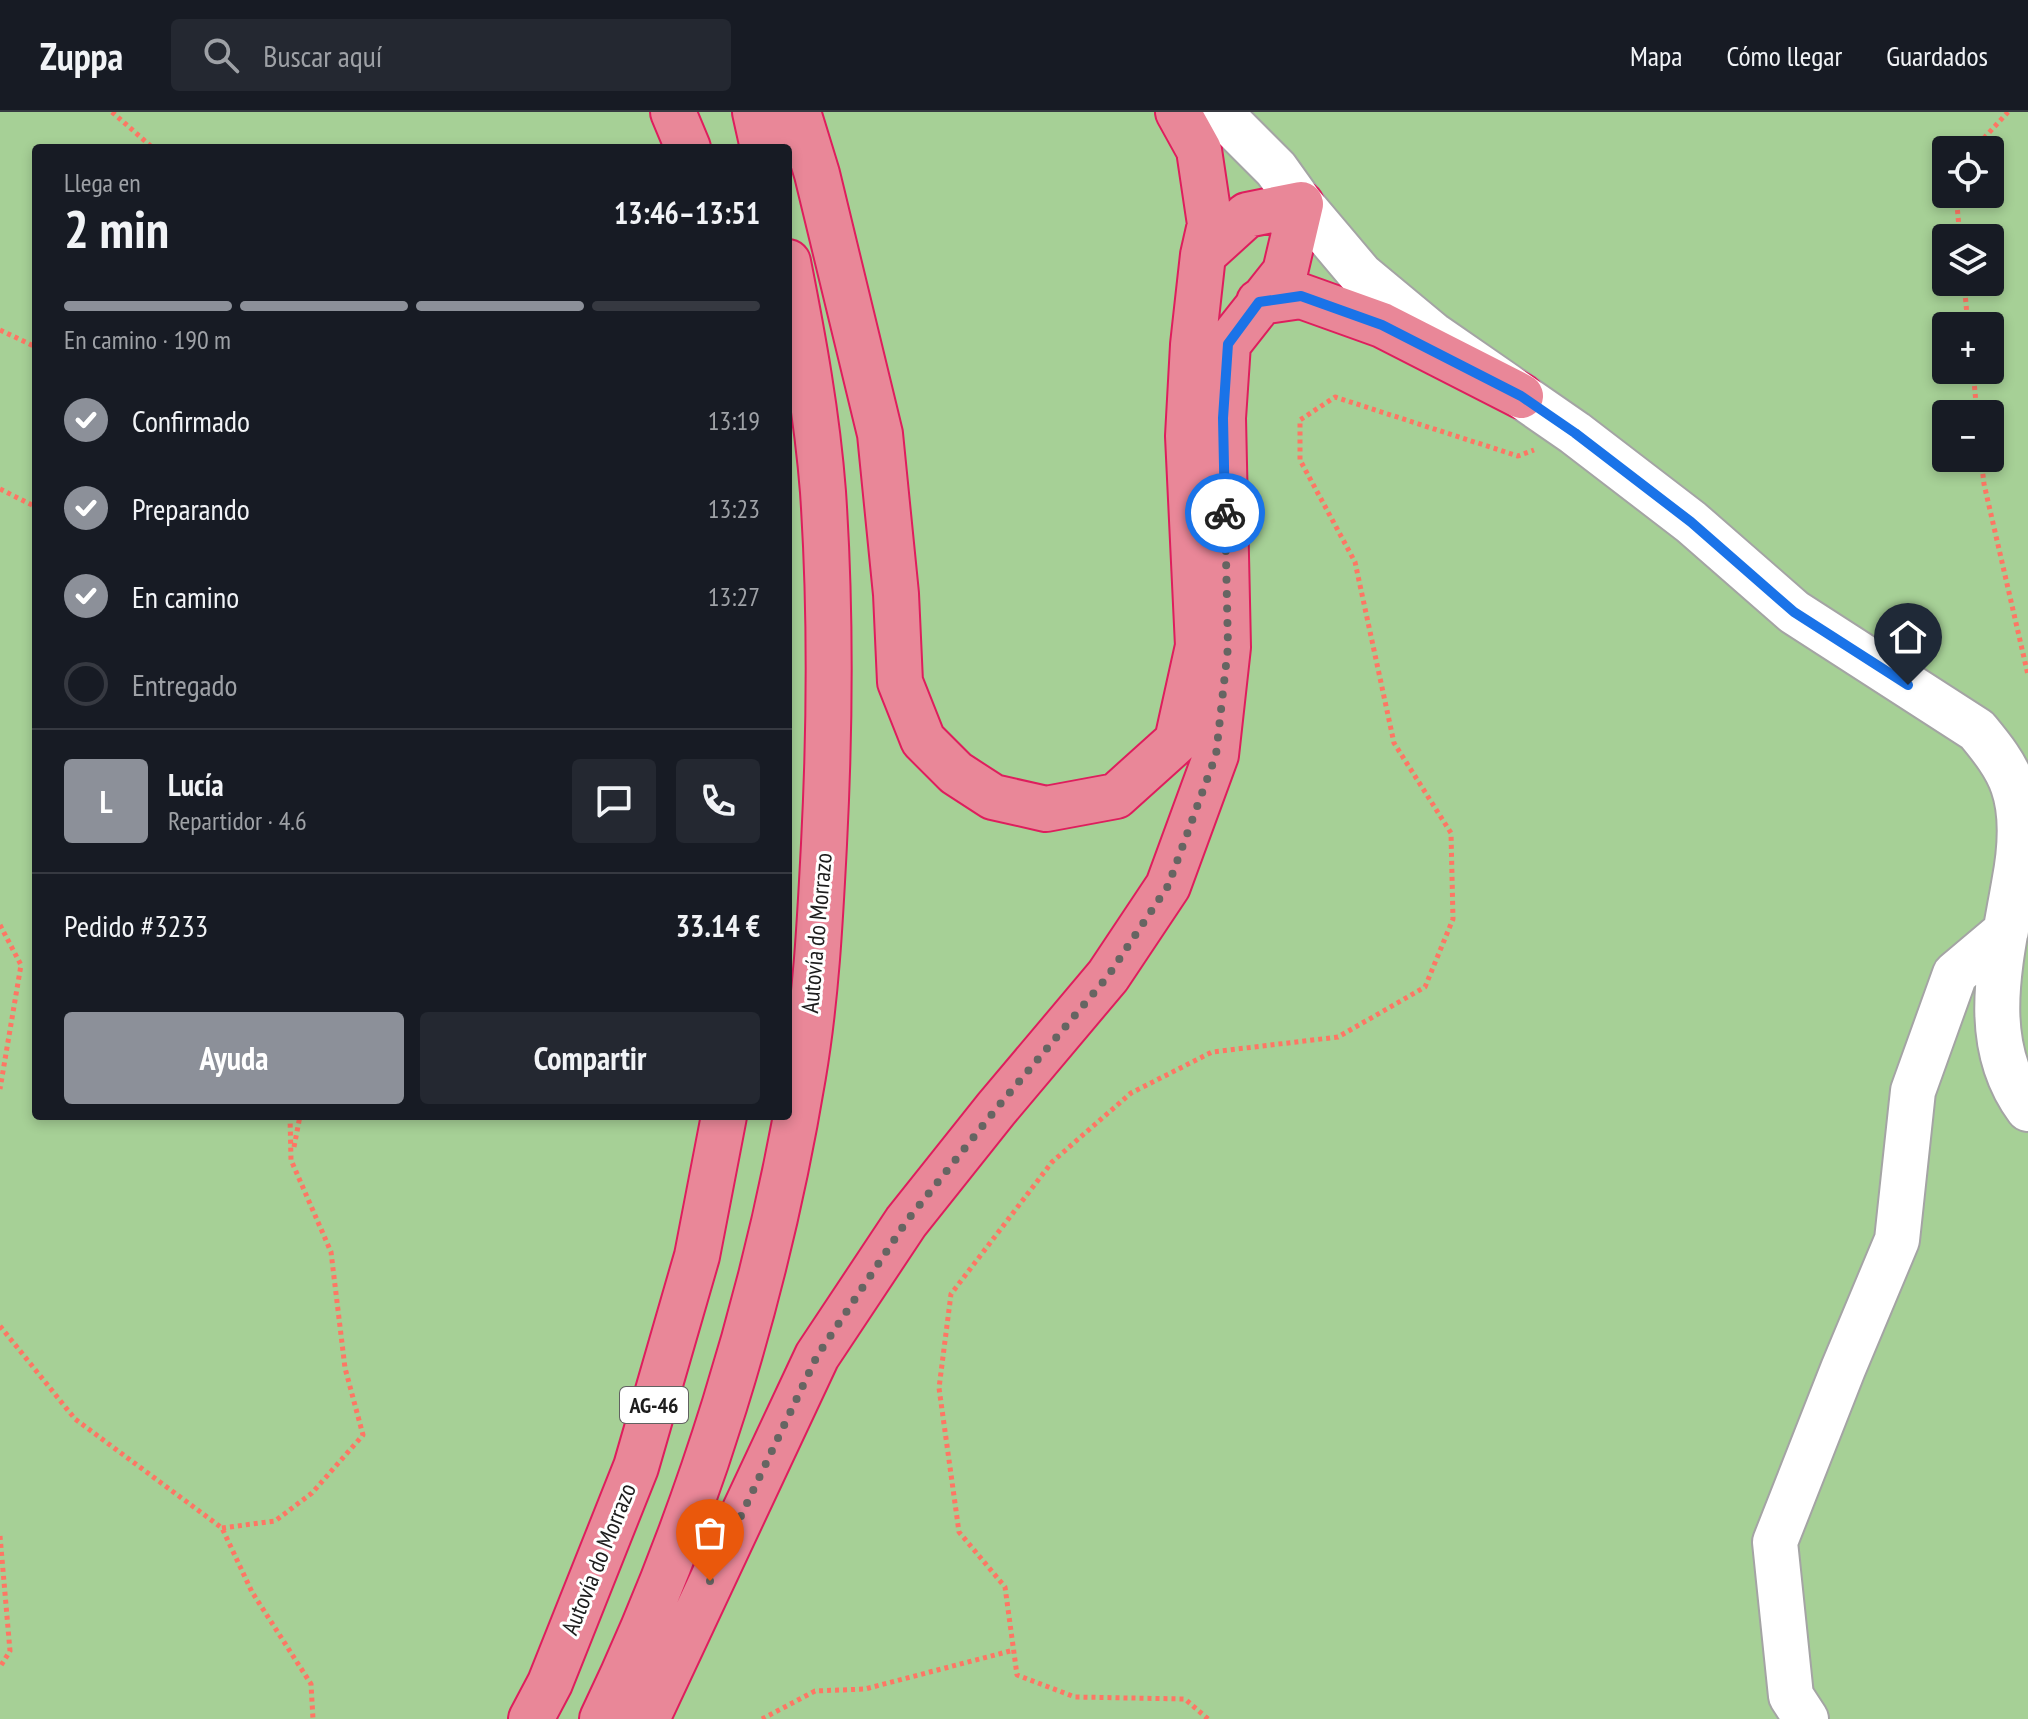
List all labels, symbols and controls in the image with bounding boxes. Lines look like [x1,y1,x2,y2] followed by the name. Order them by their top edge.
[171,19,731,91] search box
[40,31,123,80] text: Zuppa
[199,33,243,77] icon: search
[263,36,382,75] text: Buscar aquí
[1630,37,1682,74] text: Mapa
[1726,37,1842,74] text: Cómo llegar
[1886,37,1988,74] text: Guardados
[1932,136,2004,472] map controls
[1932,136,2004,208] button: locate
[64,166,141,199] text: Llega en
[614,193,760,232] text: 13:46–13:51
[64,195,169,262] text: 2 min
[1932,224,2004,296] button: layers
[1932,312,2004,384] button: +
[64,323,231,356] text: En camino · 190 m
[64,398,108,442] icon: check
[1932,400,2004,472] button: −
[132,401,250,440] text: Confirmado
[708,404,760,437] text: 13:19
[1185,473,1265,553] courier
[64,486,108,530] icon: check
[132,489,250,528] text: Preparando
[1203,491,1247,535] icon: bike
[708,492,760,525] text: 13:23
[64,574,108,618] icon: check
[132,577,239,616] text: En camino
[708,580,760,613] text: 13:27
[1874,603,1942,685] pin
[1886,615,1930,659] icon: home
[132,665,238,704] text: Entregado
[572,759,656,843] button: chat
[676,759,760,843] button: phone
[168,765,224,804] text: Lucía
[100,782,112,821] text: L
[168,804,307,837] text: Repartidor · 4.6
[794,852,839,1014] street label: Autovía do Morrazo
[64,906,208,945] text: Pedido #3233
[676,906,760,945] text: 33.14 €
[64,1012,404,1104] button: Ayuda
[420,1012,760,1104] button: Compartir
[620,1387,688,1423] road number: AG-46
[554,1479,643,1639] street label: Autovía do Morrazo
[676,1499,744,1581] pin
[688,1511,732,1555] icon: bag

